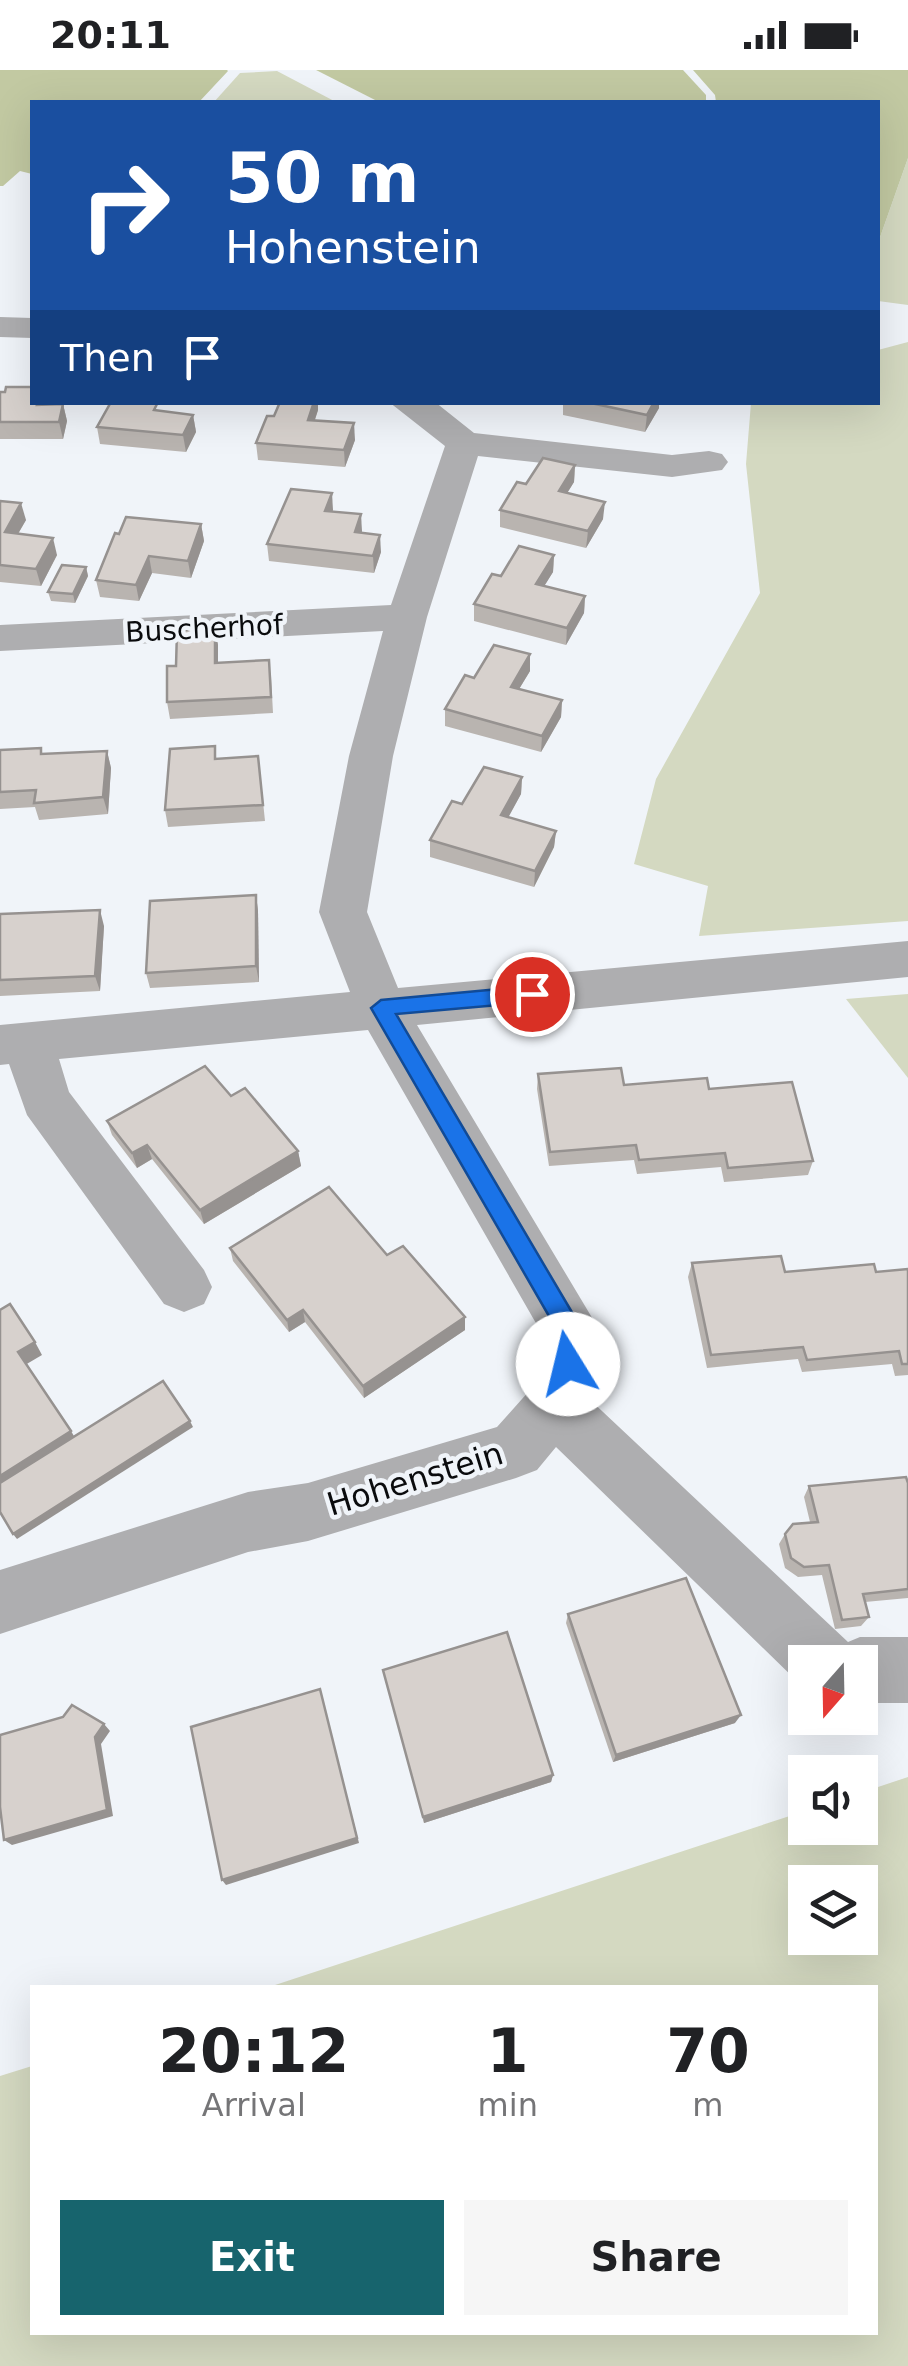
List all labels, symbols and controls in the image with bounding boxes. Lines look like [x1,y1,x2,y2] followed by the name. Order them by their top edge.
[50,13,171,57] text: 20:11
[225,137,420,219] text: 50 m
[60,140,190,270] icon: right
[225,221,481,274] text: Hohenstein
[175,330,230,385] icon: arrive
[60,336,155,380] text: Then
[124,608,285,649] street label: Buscherhof
[490,952,575,1037] pin
[505,967,560,1022] icon: arrive
[516,1312,620,1416] position arrow
[322,1434,508,1524] street label: Hohenstein
[788,1645,878,1735] north arrow
[788,1645,878,1955] map controls
[788,1755,878,1845] button: sound
[788,1865,878,1955] button: layers
[158,2016,349,2086] text: 20:12
[487,2016,529,2086] text: 1
[666,2016,750,2086] text: 70
[202,2086,306,2124] text: Arrival
[478,2086,538,2124] text: min
[692,2086,724,2124] text: m
[60,2200,444,2315] button: Exit
[464,2200,848,2315] button: Share

